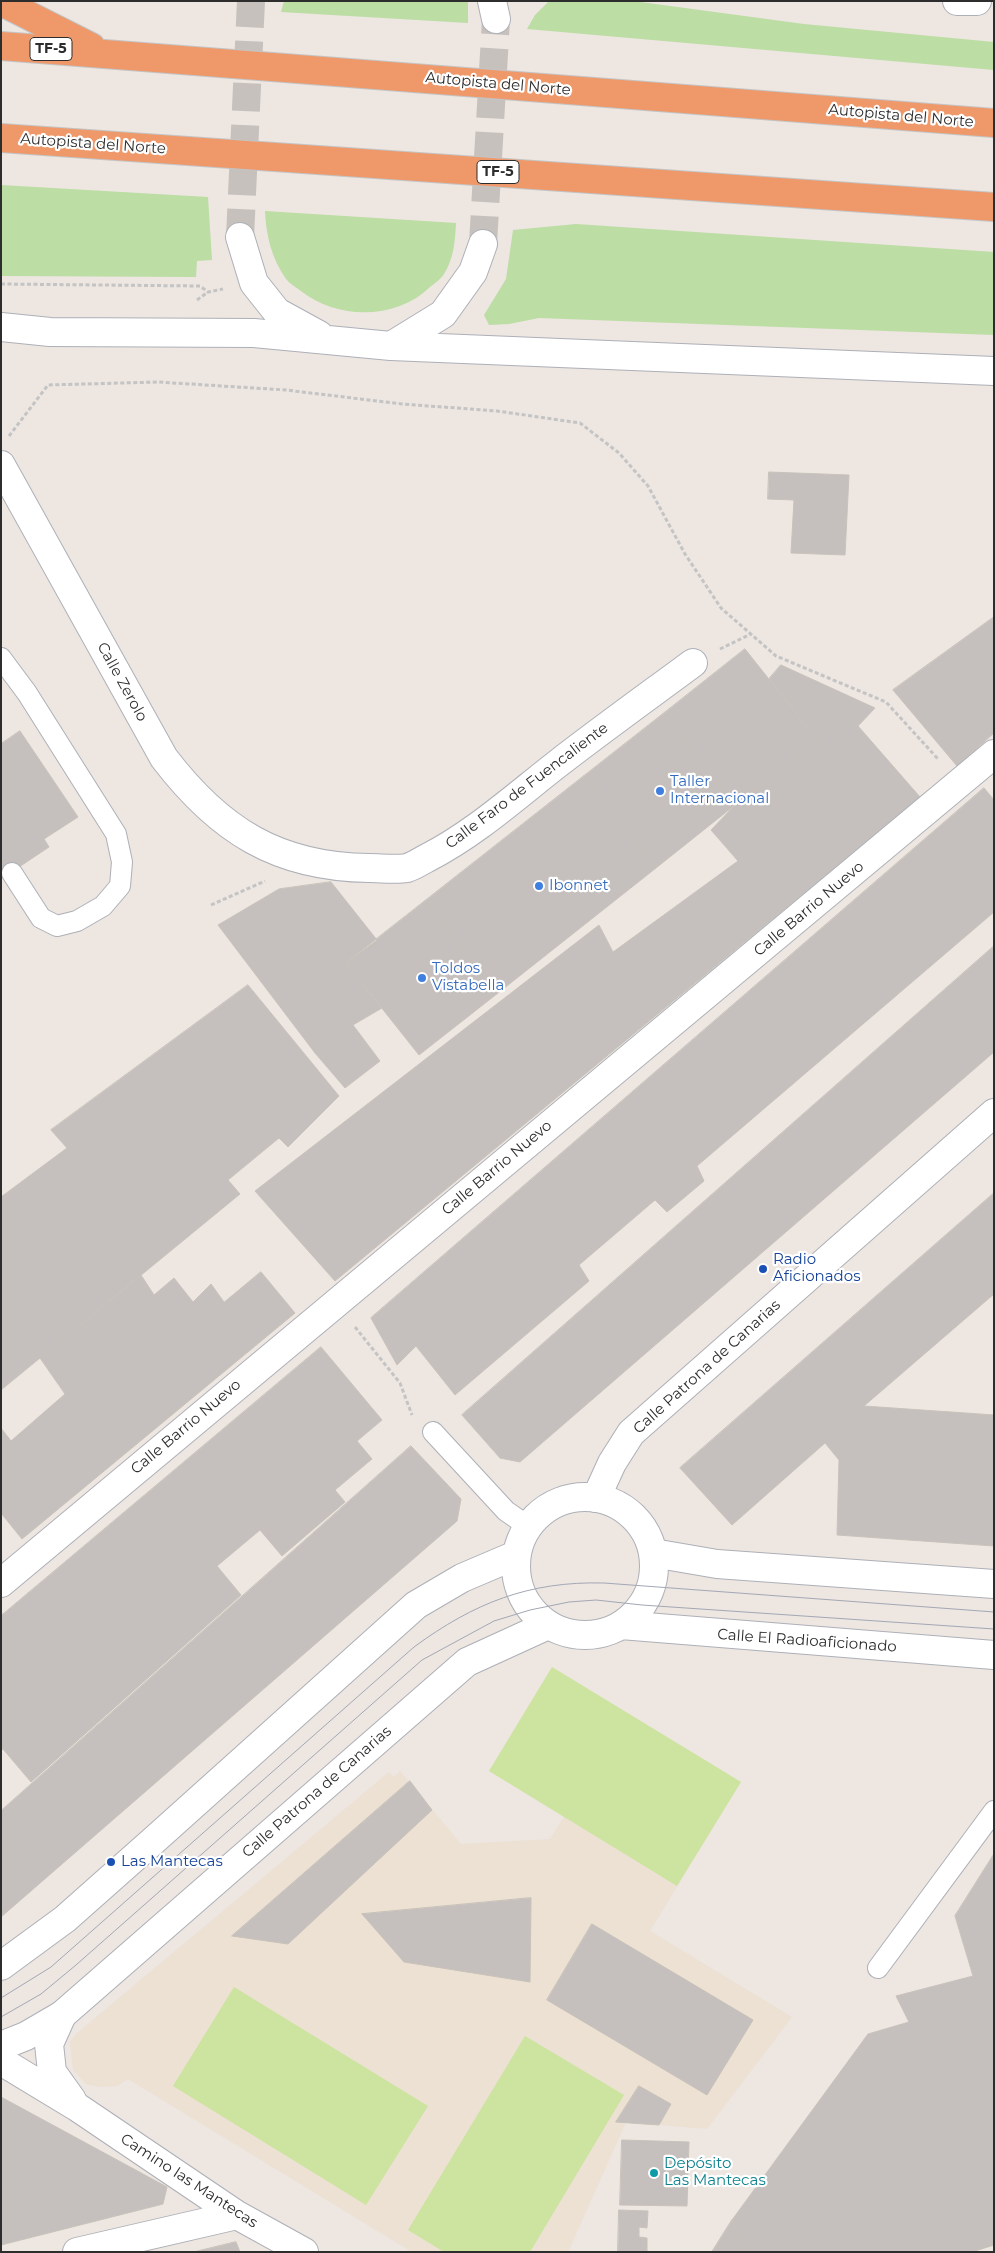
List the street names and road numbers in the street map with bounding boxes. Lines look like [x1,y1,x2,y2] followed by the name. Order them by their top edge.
[30,38,72,61] road number: TF-5
[425,69,571,99] street label: Autopista del Norte
[828,101,974,131] street label: Autopista del Norte
[20,130,166,158] street label: Autopista del Norte
[477,160,519,183] road number: TF-5
[93,639,151,725] street label: Calle Zerolo
[442,719,612,853] street label: Calle Faro de Fuencaliente
[750,858,868,960] street label: Calle Barrio Nuevo
[438,1117,556,1219] street label: Calle Barrio Nuevo
[630,1296,784,1438] street label: Calle Patrona de Canarias
[127,1376,245,1478] street label: Calle Barrio Nuevo
[717,1626,897,1656] street label: Calle El Radioaficionado
[239,1722,395,1862] street label: Calle Patrona de Canarias
[117,2130,261,2232] street label: Camino las Mantecas

